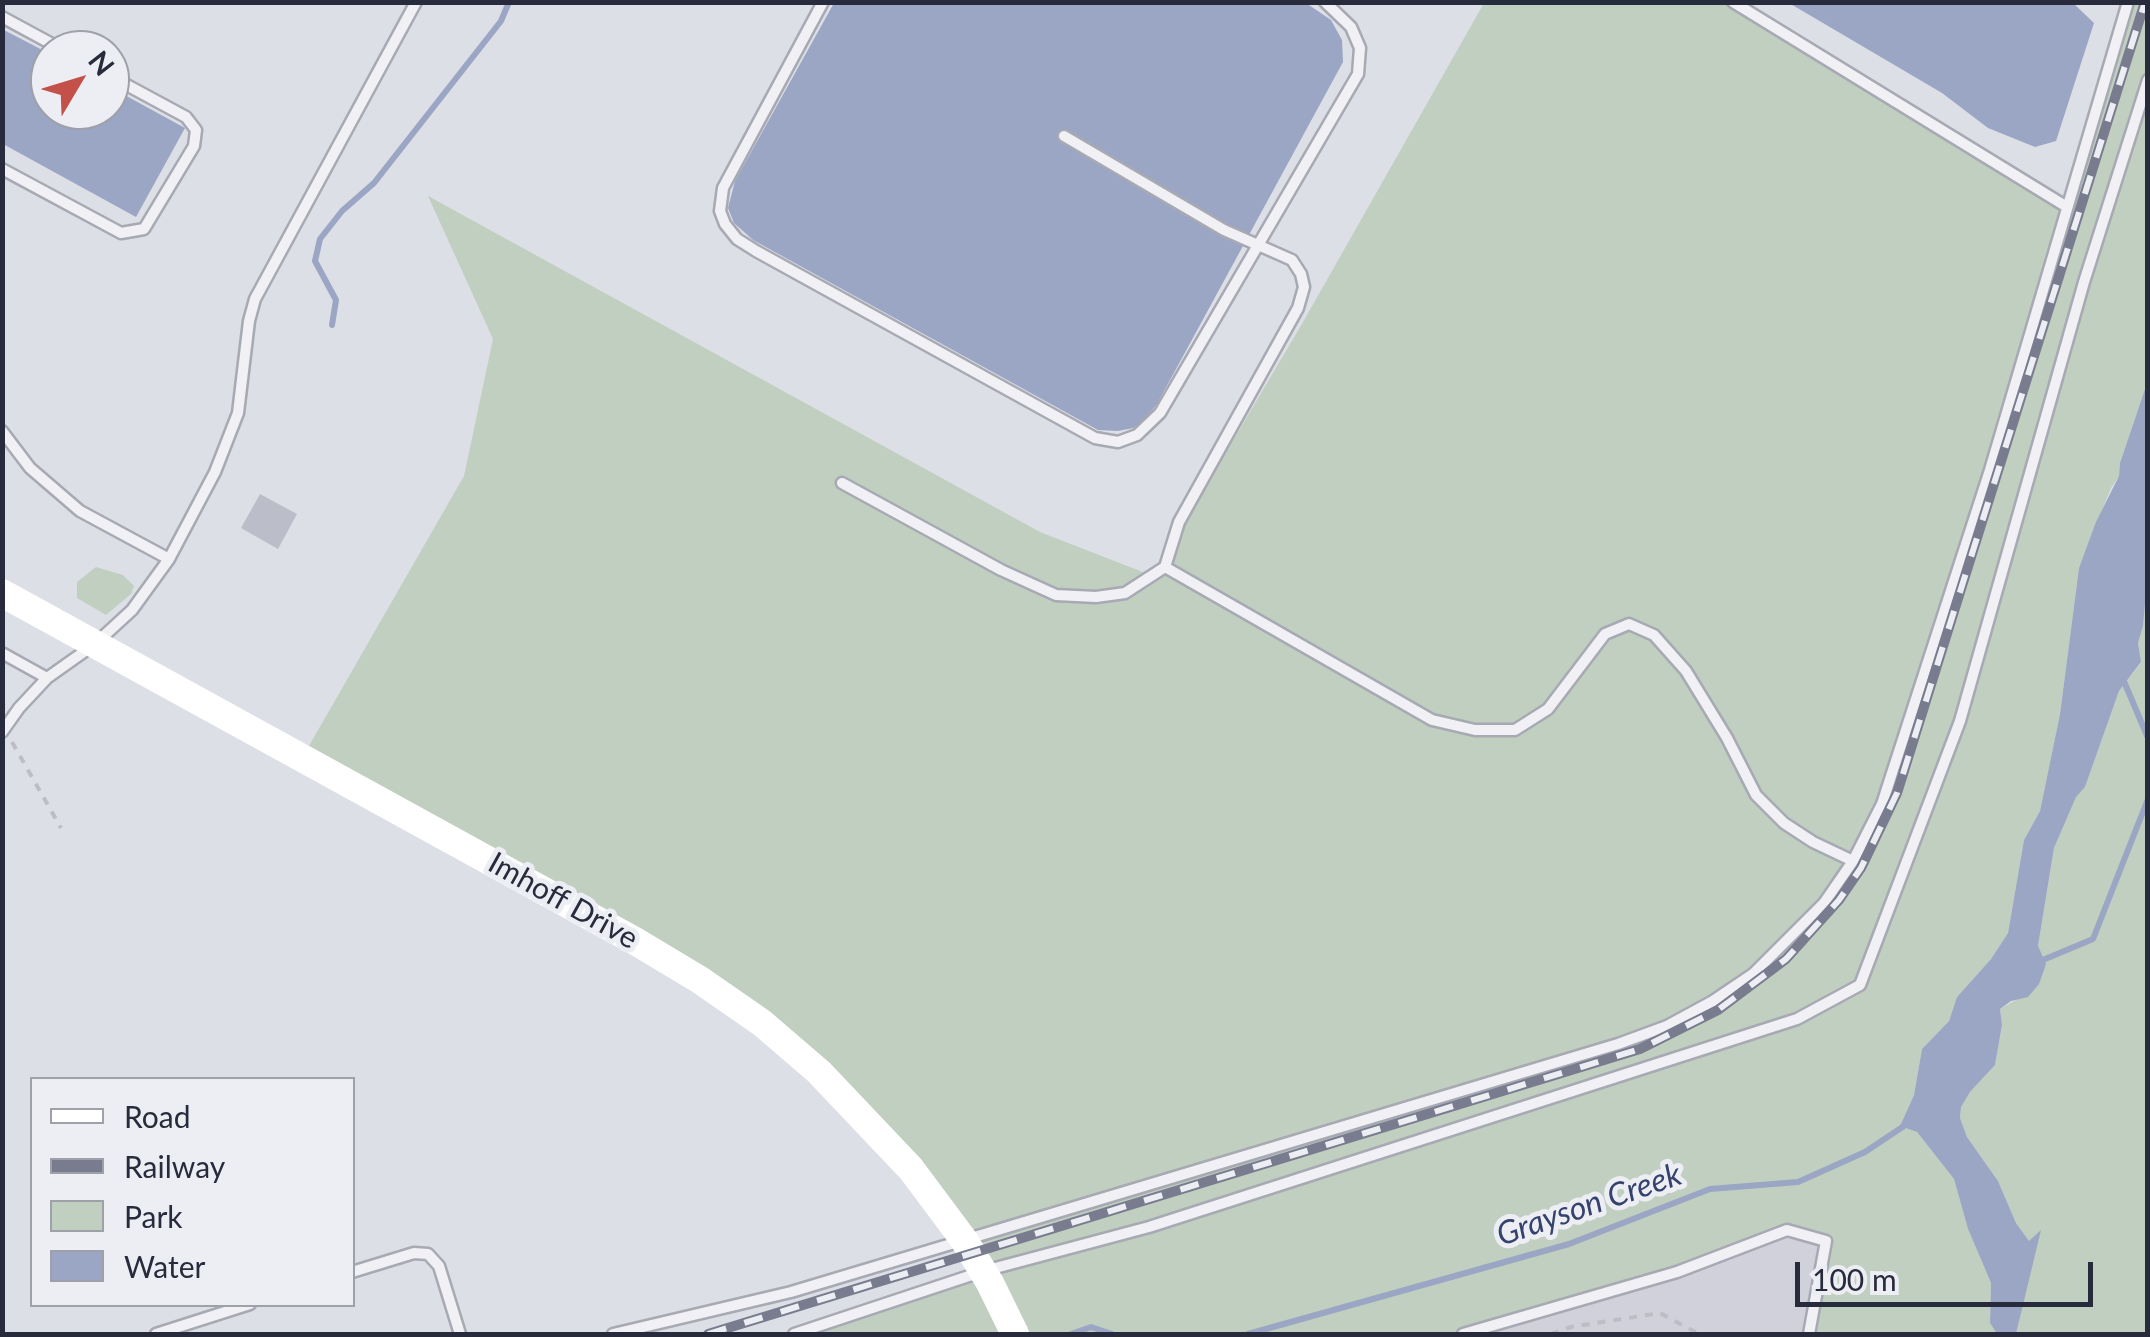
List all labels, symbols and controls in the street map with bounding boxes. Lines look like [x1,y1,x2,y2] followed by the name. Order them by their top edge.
[30,30,130,130] north arrow
[82,44,122,82] text: N
[482,845,644,957] street label: Imhoff Drive
[30,1077,355,1307] legend
[124,1098,191,1134] text: Road
[124,1148,225,1184] text: Railway
[1492,1155,1686,1255] water label: Grayson Creek
[124,1198,183,1234] text: Park
[1800,1242,2098,1304] scale bar
[124,1248,206,1284] text: Water
[1812,1261,1897,1297] text: 100 m

